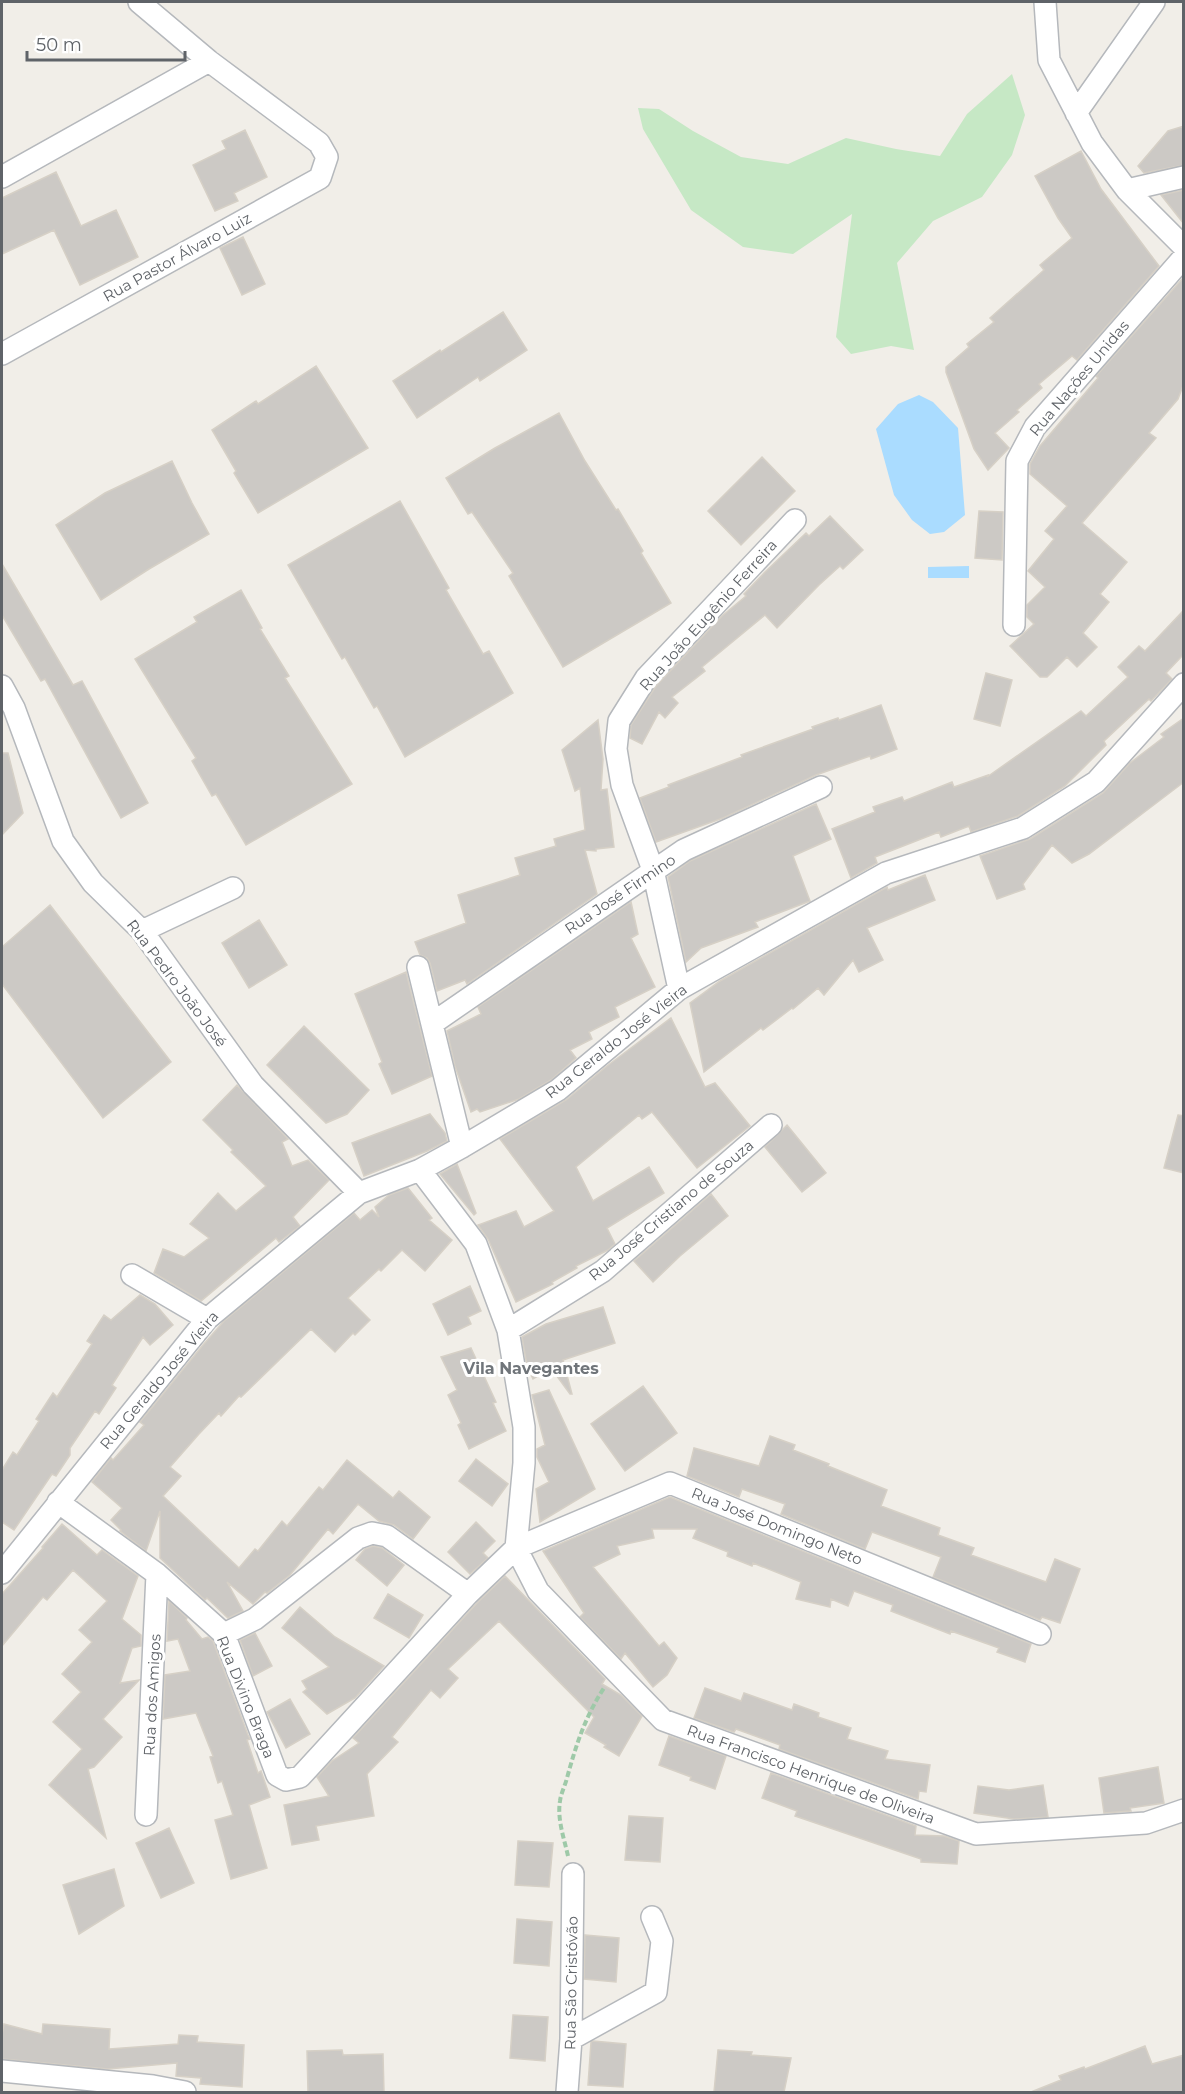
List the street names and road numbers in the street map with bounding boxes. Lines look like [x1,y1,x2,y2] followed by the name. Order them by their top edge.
[99,208,255,306] street label: Rua Pastor Álvaro Luiz
[1025,316,1133,440] street label: Rua Nações Unidas
[635,535,781,695] street label: Rua João Eugênio Ferreira
[561,850,679,938] street label: Rua José Firmino
[123,915,231,1051] street label: Rua Pedro João José
[541,980,691,1102] street label: Rua Geraldo José Vieira
[585,1135,757,1285] street label: Rua José Cristiano de Souza
[95,1307,223,1453] street label: Rua Geraldo José Vieira
[689,1483,865,1569] street label: Rua José Domingo Neto
[139,1633,165,1757] street label: Rua dos Amigos
[213,1633,279,1761] street label: Rua Divino Braga
[684,1720,938,1828] street label: Rua Francisco Henrique de Oliveira
[560,1916,582,2050] street label: Rua São Cristóvão

